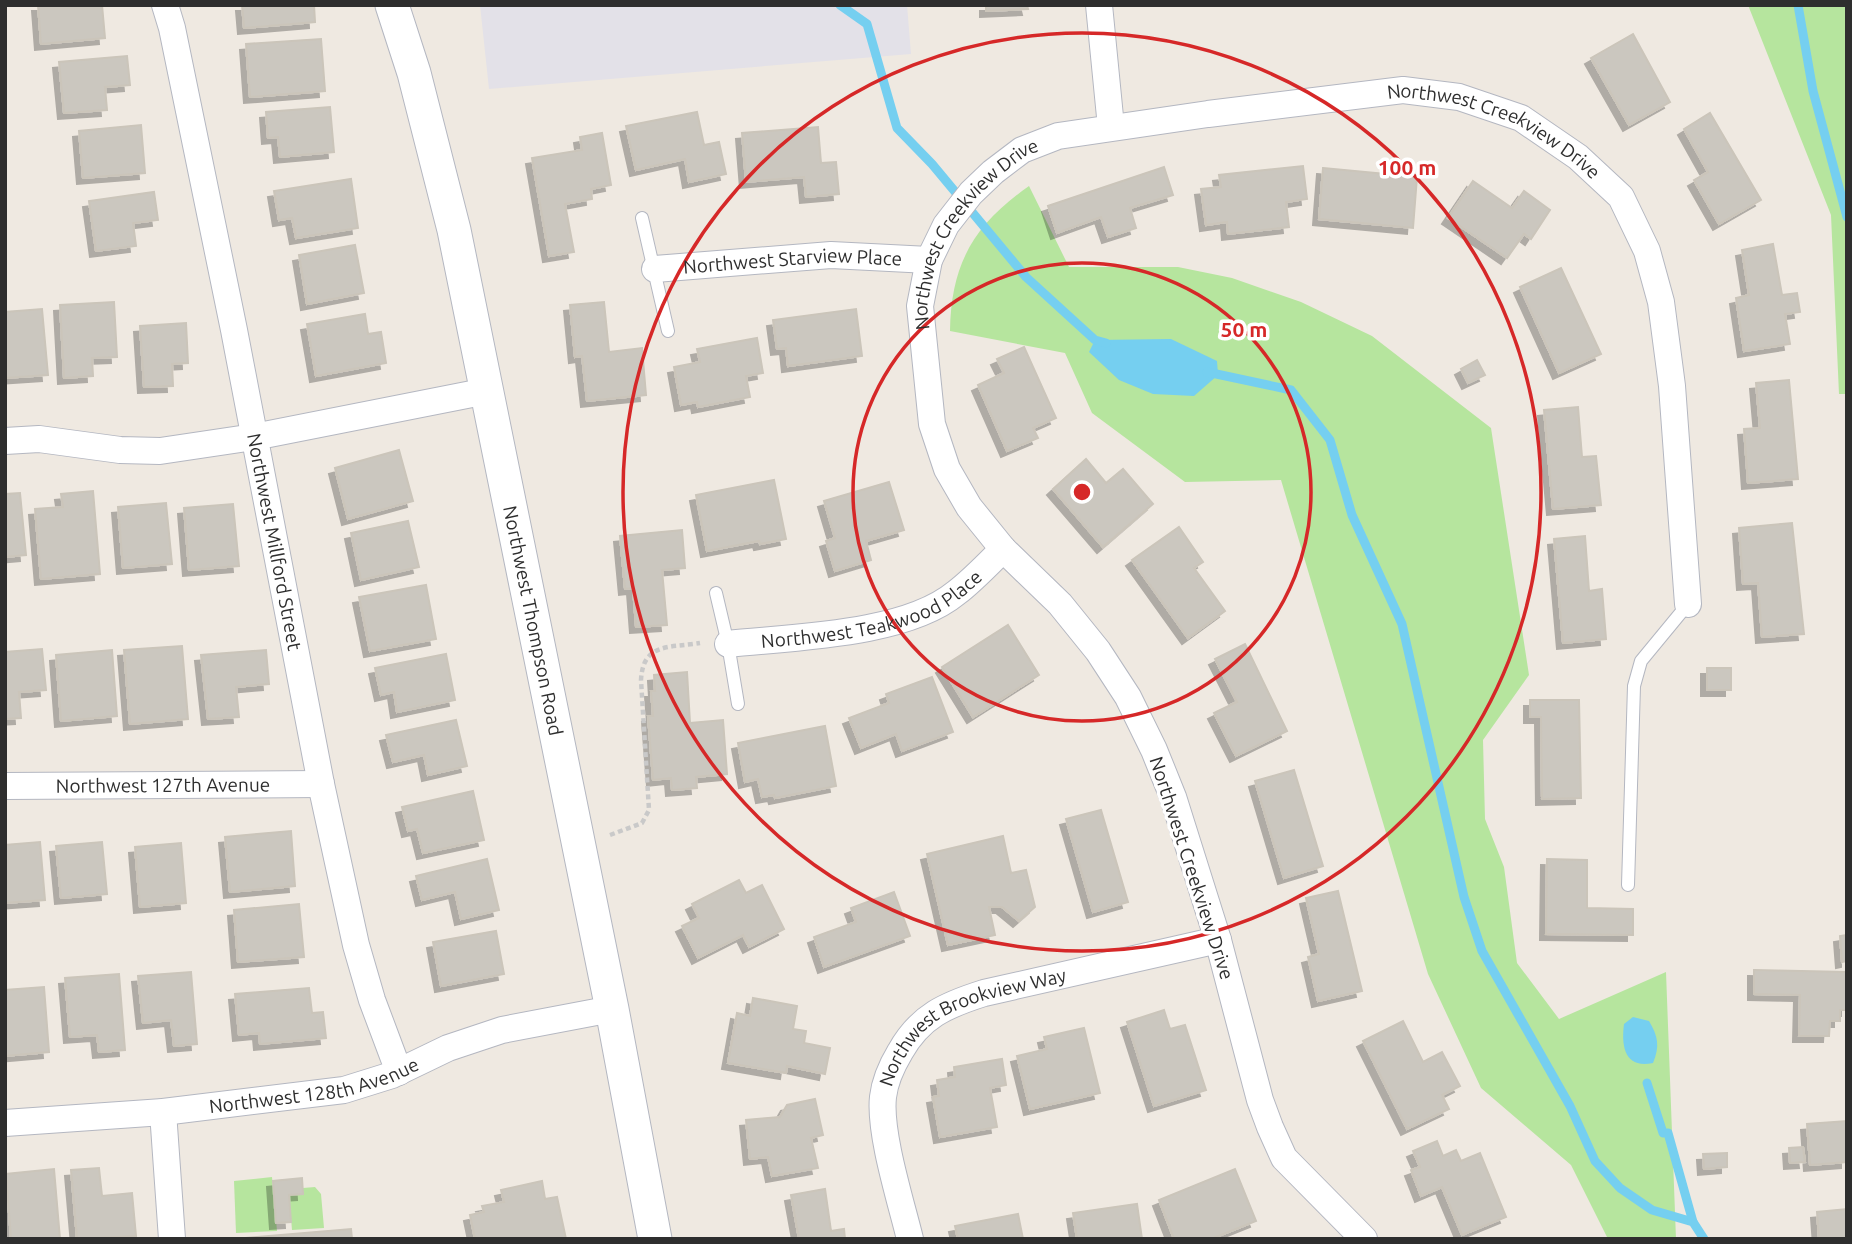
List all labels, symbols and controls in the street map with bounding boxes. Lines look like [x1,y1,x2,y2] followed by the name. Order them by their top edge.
[1386,79,1605,183] street label: Northwest Creekview Drive
[909,134,1041,331] street label: Northwest Creekview Drive
[1378,155,1436,179] text: 100 m
[682,244,903,278] street label: Northwest Starview Place
[1221,317,1267,341] text: 50 m
[243,431,306,653] street label: Northwest Millford Street
[1070,480,1094,504] centre of rings
[499,504,567,737] street label: Northwest Thompson Road
[760,565,986,652] street label: Northwest Teakwood Place
[1145,754,1239,982] street label: Northwest Creekview Drive
[56,773,270,797] street label: Northwest 127th Avenue
[874,964,1068,1089] street label: Northwest Brookview Way
[208,1053,422,1117] street label: Northwest 128th Avenue

